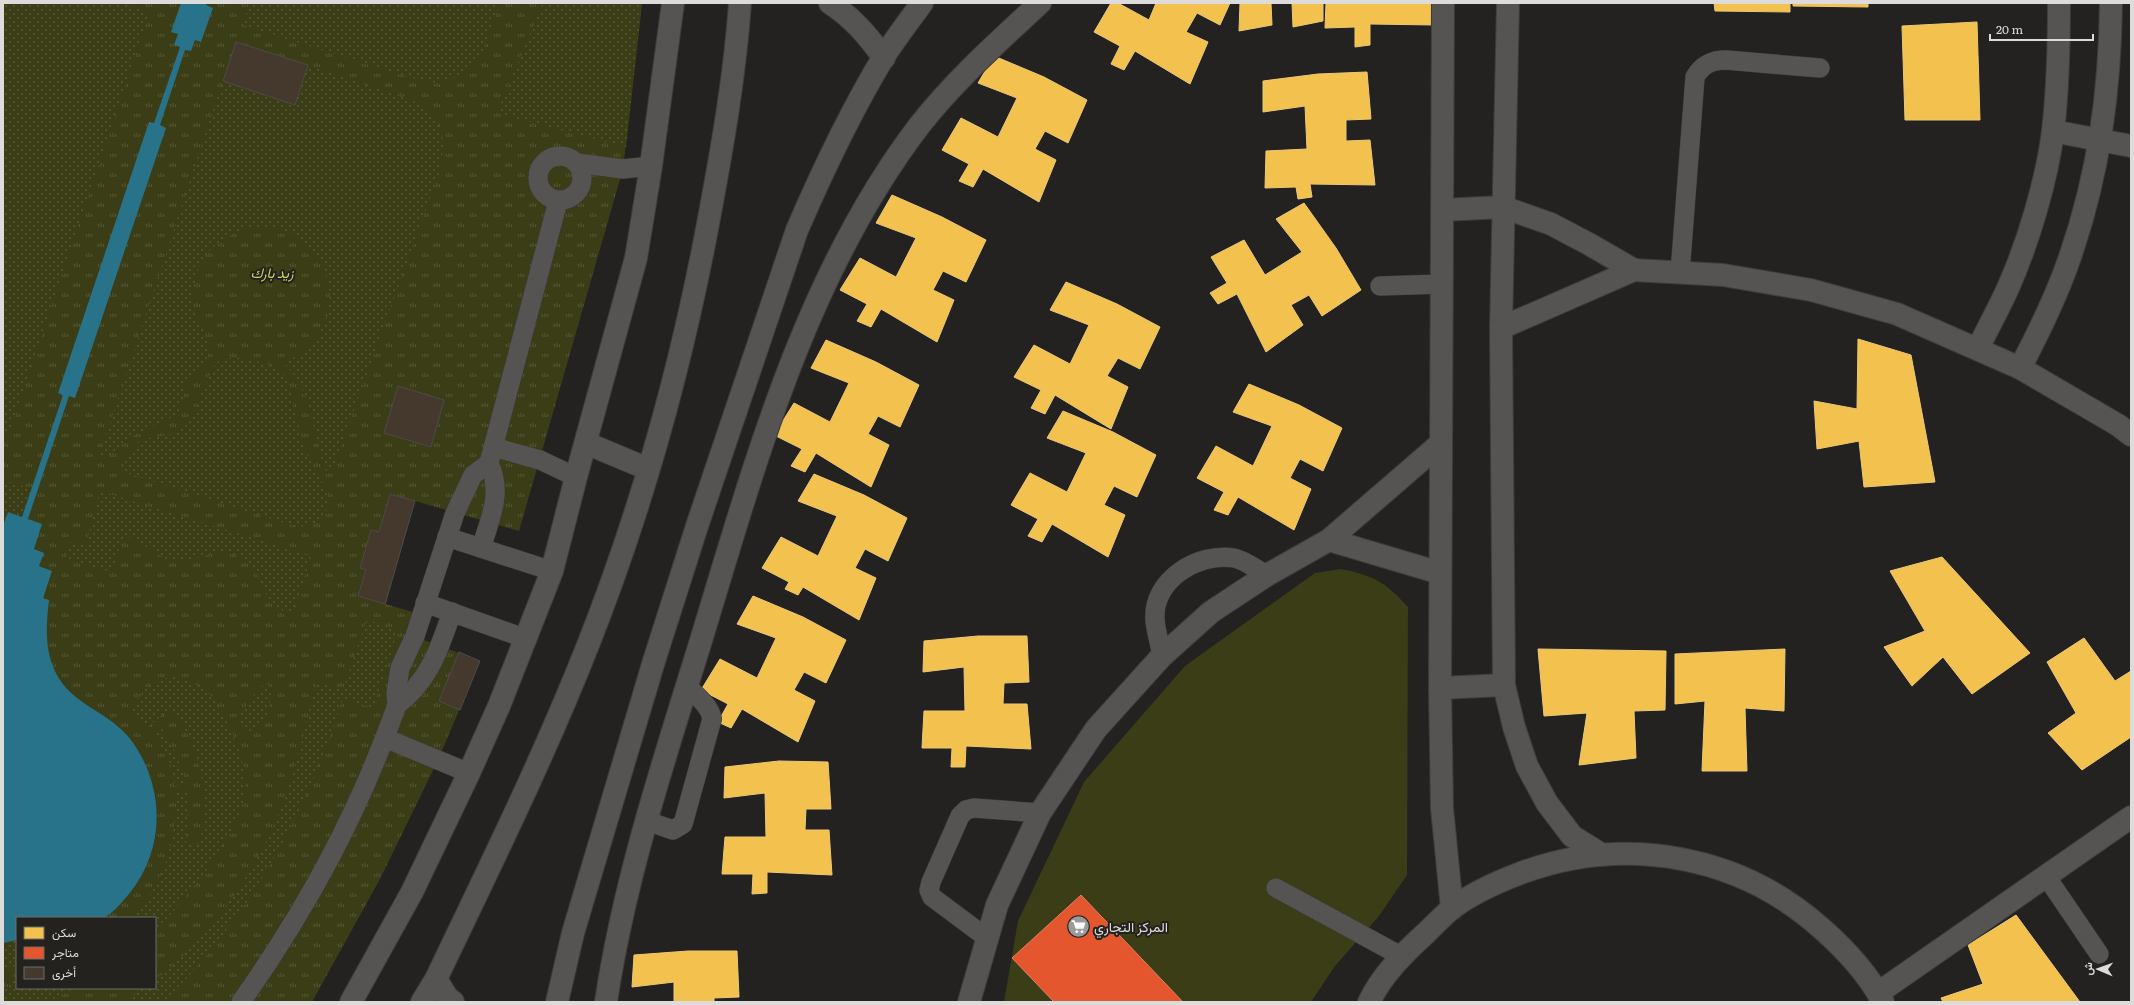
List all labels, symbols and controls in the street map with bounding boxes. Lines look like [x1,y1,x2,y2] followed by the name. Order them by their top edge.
[1990,16,2093,42] scale bar
[1996,20,2023,38] text: 20 m
[250,262,295,282] park label: زيد بارك
[1066,914,1092,940] supermarket icon: المركز التجاري
[1094,916,1168,939] place label: المركز التجاري
[16,917,156,989] legend
[52,923,76,941] text: سكن
[51,943,79,961] text: متاجر
[2078,949,2118,989] north arrow
[2079,962,2095,976] text: ش
[52,963,76,981] text: أخرى

